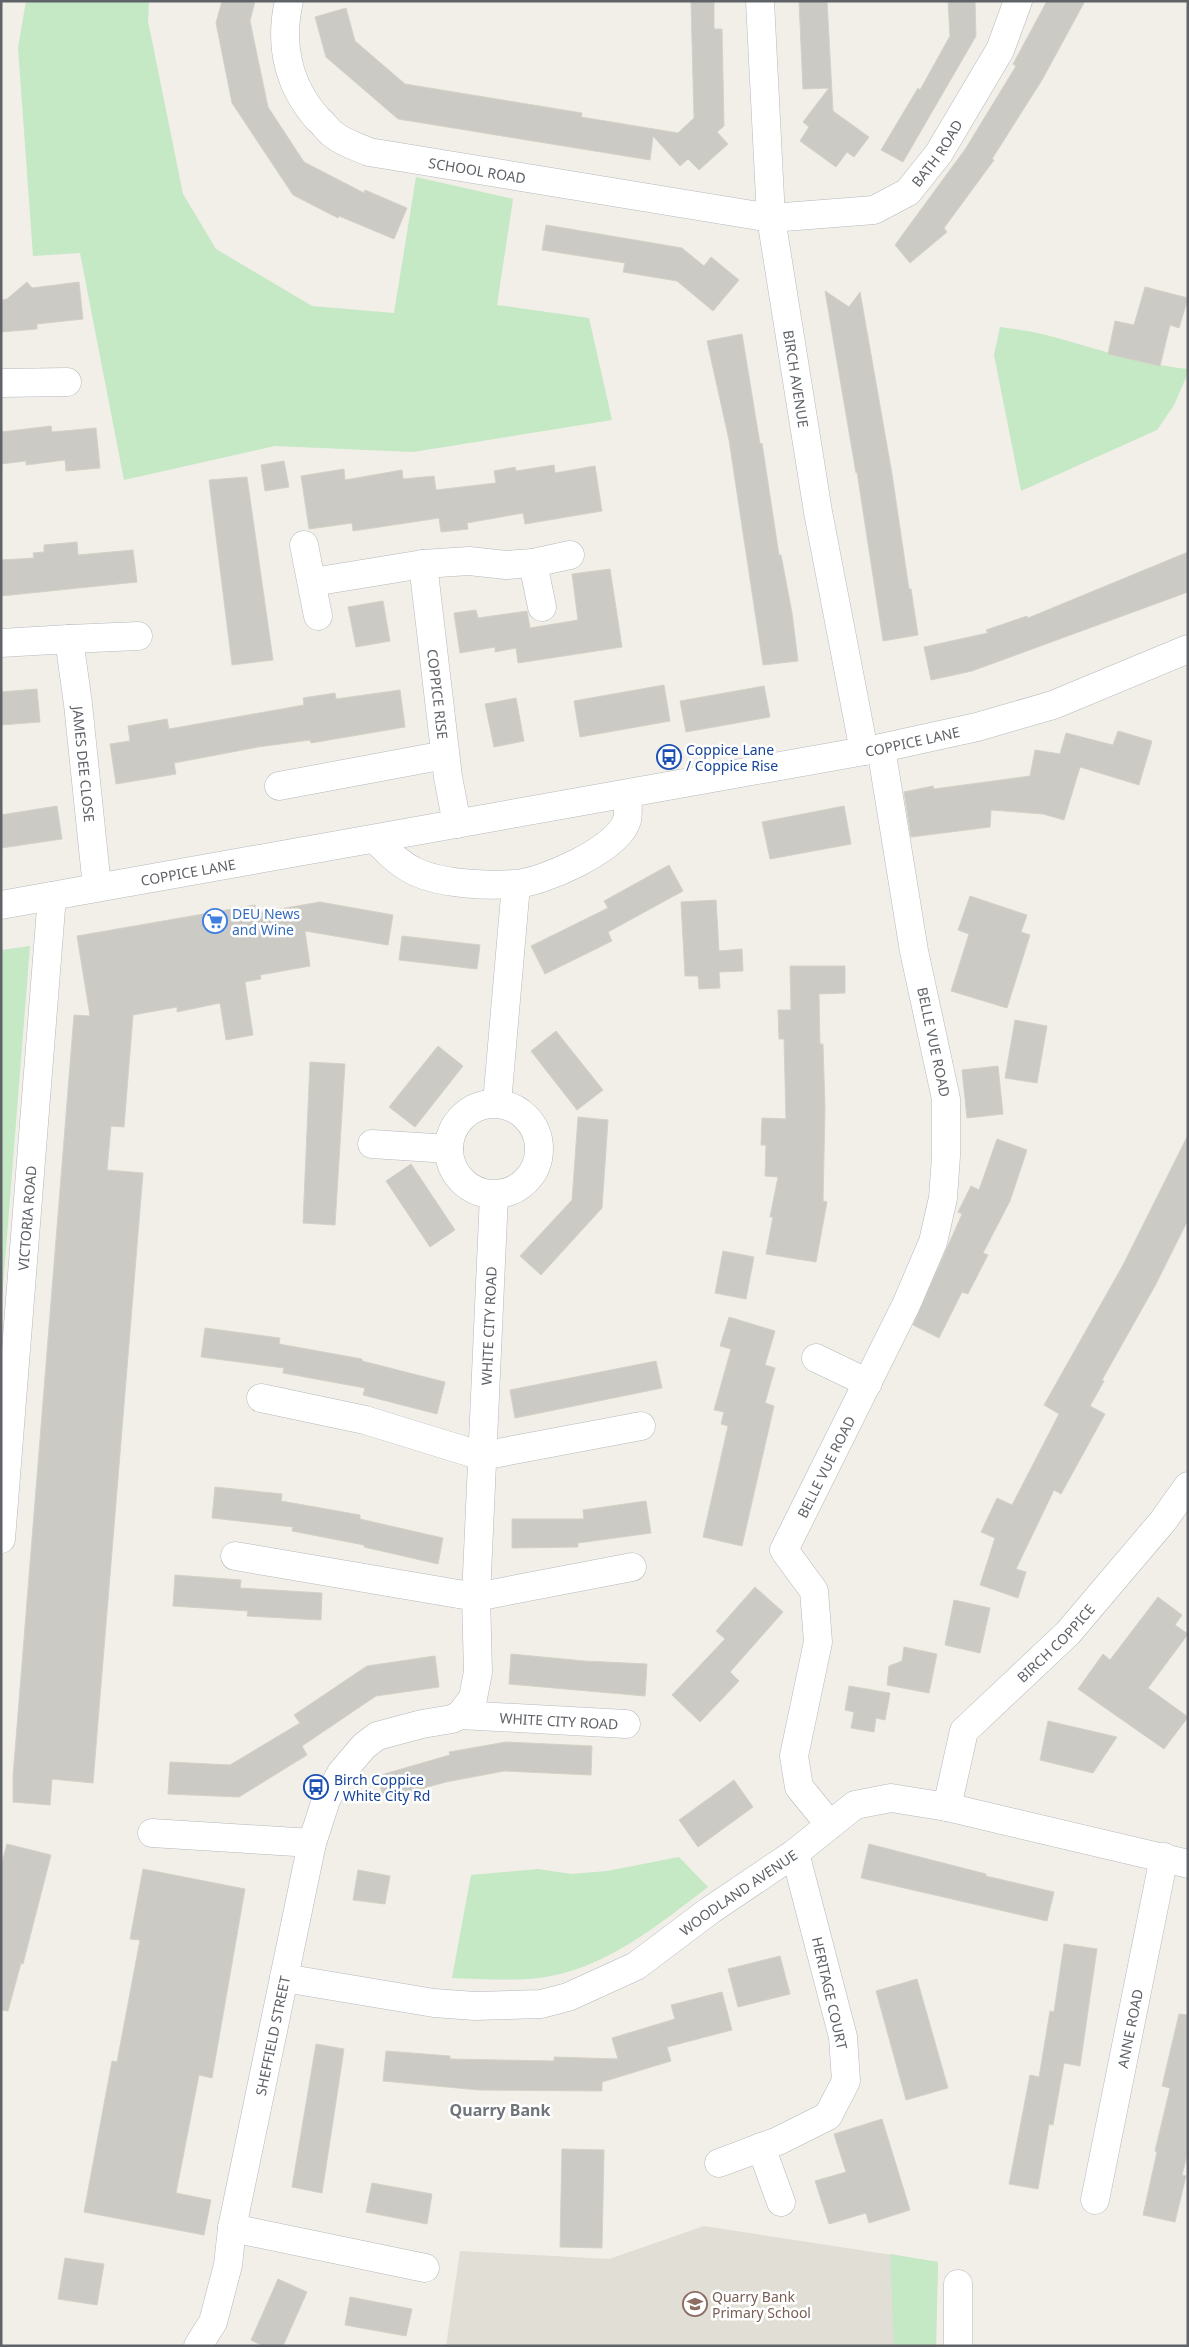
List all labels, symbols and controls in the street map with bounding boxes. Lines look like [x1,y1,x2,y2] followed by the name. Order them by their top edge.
[907,116,966,190] street label: BATH ROAD
[427,152,527,187] street label: SCHOOL ROAD
[780,328,814,429] street label: BIRCH AVENUE
[424,648,453,740] street label: COPPICE RISE
[69,703,100,823] street label: JAMES DEE CLOSE
[864,722,961,760] street label: COPPICE LANE
[686,740,778,775] place label: Coppice Lane / Coppice Rise
[656,744,682,770] bus stop icon: Coppice Lane / Coppice Rise
[139,854,237,889] street label: COPPICE LANE
[232,904,300,939] place label: DEU News and Wine
[202,908,228,934] supermarket icon: DEU News and Wine
[913,985,955,1099] street label: BELLE VUE ROAD
[13,1165,40,1271] street label: VICTORIA ROAD
[476,1266,500,1386] street label: WHITE CITY ROAD
[792,1412,859,1521] street label: BELLE VUE ROAD
[1012,1599,1098,1686] street label: BIRCH COPPICE
[499,1708,619,1733] street label: WHITE CITY ROAD
[334,1770,430,1805] place label: Birch Coppice / White City Rd
[303,1774,329,1800] bus stop icon: Birch Coppice / White City Rd
[676,1845,801,1940] street label: WOODLAND AVENUE
[808,1935,852,2051] street label: HERITAGE COURT
[250,1974,294,2097] street label: SHEFFIELD STREET
[1112,1987,1147,2070] street label: ANNE ROAD
[450,2099,550,2121] district label: Quarry Bank
[712,2287,811,2322] place label: Quarry Bank Primary School
[682,2291,708,2317] school or university icon: Quarry Bank Primary School

